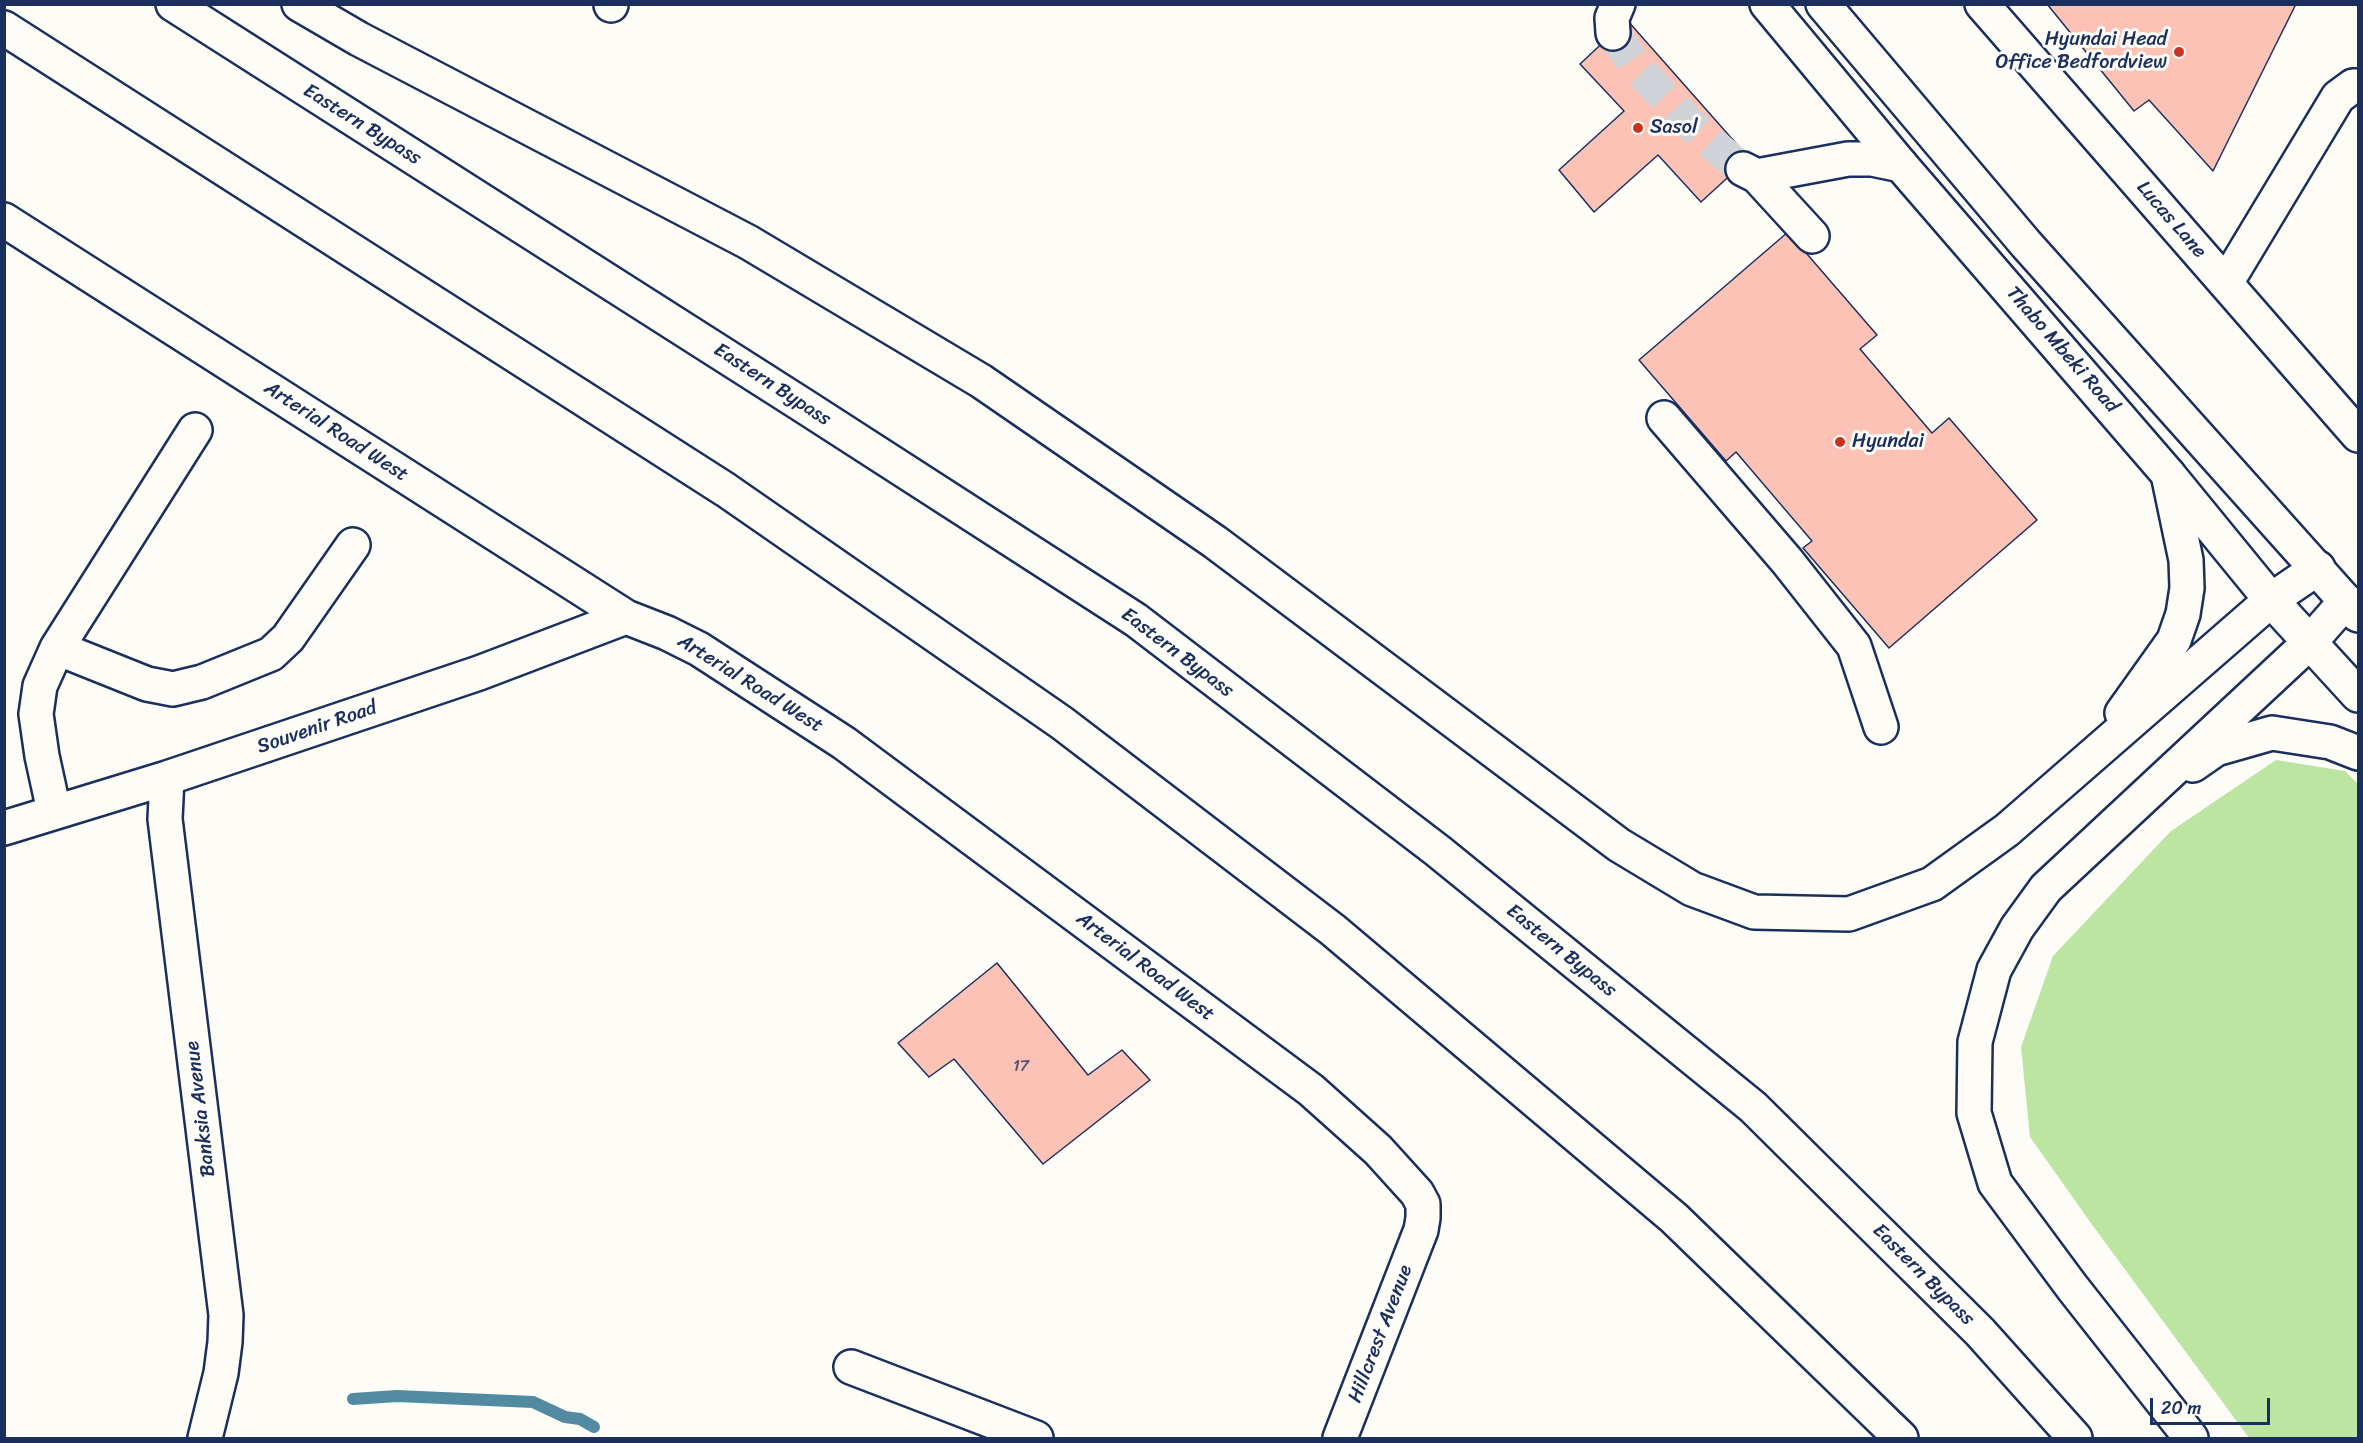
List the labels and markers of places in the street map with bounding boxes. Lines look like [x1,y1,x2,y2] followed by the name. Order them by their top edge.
[1995,28,2167,75] place label: Hyundai Head Office Bedfordview
[2172,45,2186,59] marker: Hyundai Head Office Bedfordview
[1650,116,1698,140] place label: Sasol
[1631,121,1645,135] marker: Sasol
[1852,430,1924,454] place label: Hyundai
[1833,435,1847,449] marker: Hyundai

